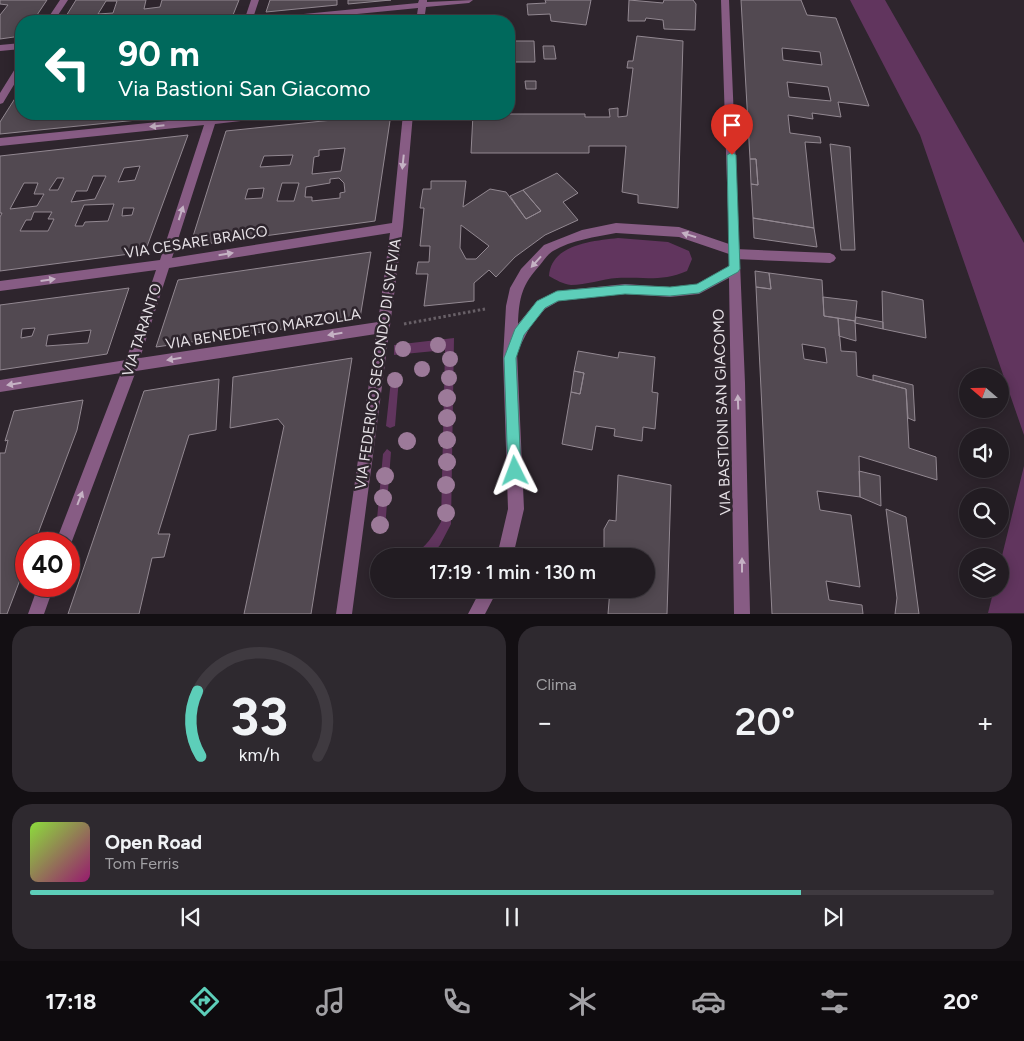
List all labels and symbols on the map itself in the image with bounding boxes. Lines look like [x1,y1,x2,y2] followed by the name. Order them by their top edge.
[711,104,753,155] pin
[149,122,165,130] one-way arrow
[399,155,407,171] one-way arrow
[177,205,185,220] one-way arrow
[123,222,269,262] street label: VIA CESARE BRAICO
[681,231,696,239] one-way arrow
[351,237,405,491] street label: VIA FEDERICO SECONDO DI SVEVIA
[219,250,235,258] one-way arrow
[530,255,542,267] one-way arrow
[41,276,57,284] one-way arrow
[118,281,166,379] street label: VIA TARANTO
[164,305,362,353] street label: VIA BENEDETTO MARZOLLA
[709,308,735,516] street label: VIA BASTIONI SAN GIACOMO
[327,331,343,339] one-way arrow
[166,356,182,364] one-way arrow
[959,368,1009,418] north arrow
[5,380,21,388] one-way arrow
[734,394,742,410] one-way arrow
[488,444,540,496] position arrow
[76,490,84,505] one-way arrow
[15,532,80,597] speed limit sign: 40
[738,557,746,573] one-way arrow

